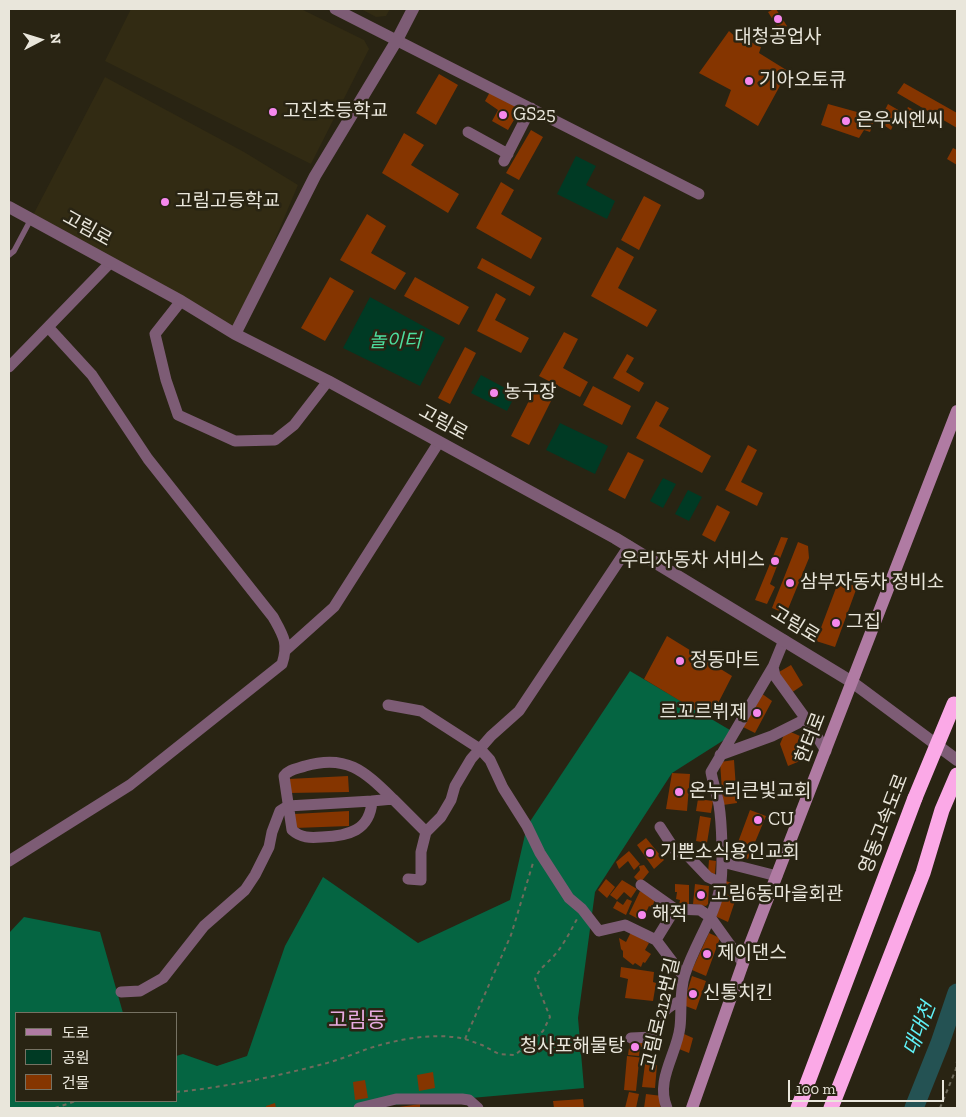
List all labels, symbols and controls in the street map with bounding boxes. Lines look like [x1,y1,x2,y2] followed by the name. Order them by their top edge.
[772,13,784,25] marker: 대청공업사
[15,15,65,65] north arrow
[734,27,822,49] place label: 대청공업사
[47,33,64,45] text: N
[759,70,846,92] place label: 기아오토큐
[743,75,755,87] marker: 기아오토큐
[283,101,388,123] place label: 고진초등학교
[513,104,556,126] place label: GS25
[267,106,279,118] marker: 고진초등학교
[497,109,509,121] marker: GS25
[856,110,943,132] place label: 은우씨엔씨
[840,115,852,127] marker: 은우씨엔씨
[175,191,280,213] place label: 고림고등학교
[159,196,171,208] marker: 고림고등학교
[59,206,115,252] street label: 고림로
[369,331,421,353] park label: 놀이터
[504,382,556,404] place label: 농구장
[488,387,500,399] marker: 농구장
[415,400,471,446] street label: 고림로
[621,550,765,572] place label: 우리자동차 서비스
[769,555,781,567] marker: 우리자동차 서비스
[800,572,944,594] place label: 삼부자동차 정비소
[784,577,796,589] marker: 삼부자동차 정비소
[767,602,823,648] street label: 고림로
[846,612,881,634] place label: 그집
[830,617,842,629] marker: 그집
[690,650,760,672] place label: 정동마트
[674,655,686,667] marker: 정동마트
[660,702,747,724] place label: 르꼬르뷔제
[751,707,763,719] marker: 르꼬르뷔제
[791,709,831,767] street label: 한터로
[855,771,913,877] street label: 영동고속도로
[689,781,811,803] place label: 온누리큰빛교회
[673,786,685,798] marker: 온누리큰빛교회
[768,809,794,831] place label: CU
[752,814,764,826] marker: CU
[660,842,800,864] place label: 기쁜소식용인교회
[644,847,656,859] marker: 기쁜소식용인교회
[711,884,843,906] place label: 고림6동마을회관
[695,889,707,901] marker: 고림6동마을회관
[652,904,687,926] place label: 해적
[636,909,648,921] marker: 해적
[717,943,787,965] place label: 제이댄스
[701,948,713,960] marker: 제이댄스
[637,956,685,1072] street label: 고림로212번길
[703,983,773,1005] place label: 신통치킨
[687,988,699,1000] marker: 신통치킨
[899,999,941,1059] water label: 대대천
[328,1008,386,1034] district label: 고림동
[15,1012,178,1102] legend
[62,1024,90,1042] text: 도로
[520,1036,625,1058] place label: 청사포해물탕
[629,1041,641,1053] marker: 청사포해물탕
[62,1049,90,1067] text: 공원
[791,1070,947,1102] scale bar
[62,1074,90,1092] text: 건물
[796,1080,835,1098] text: 100 m

